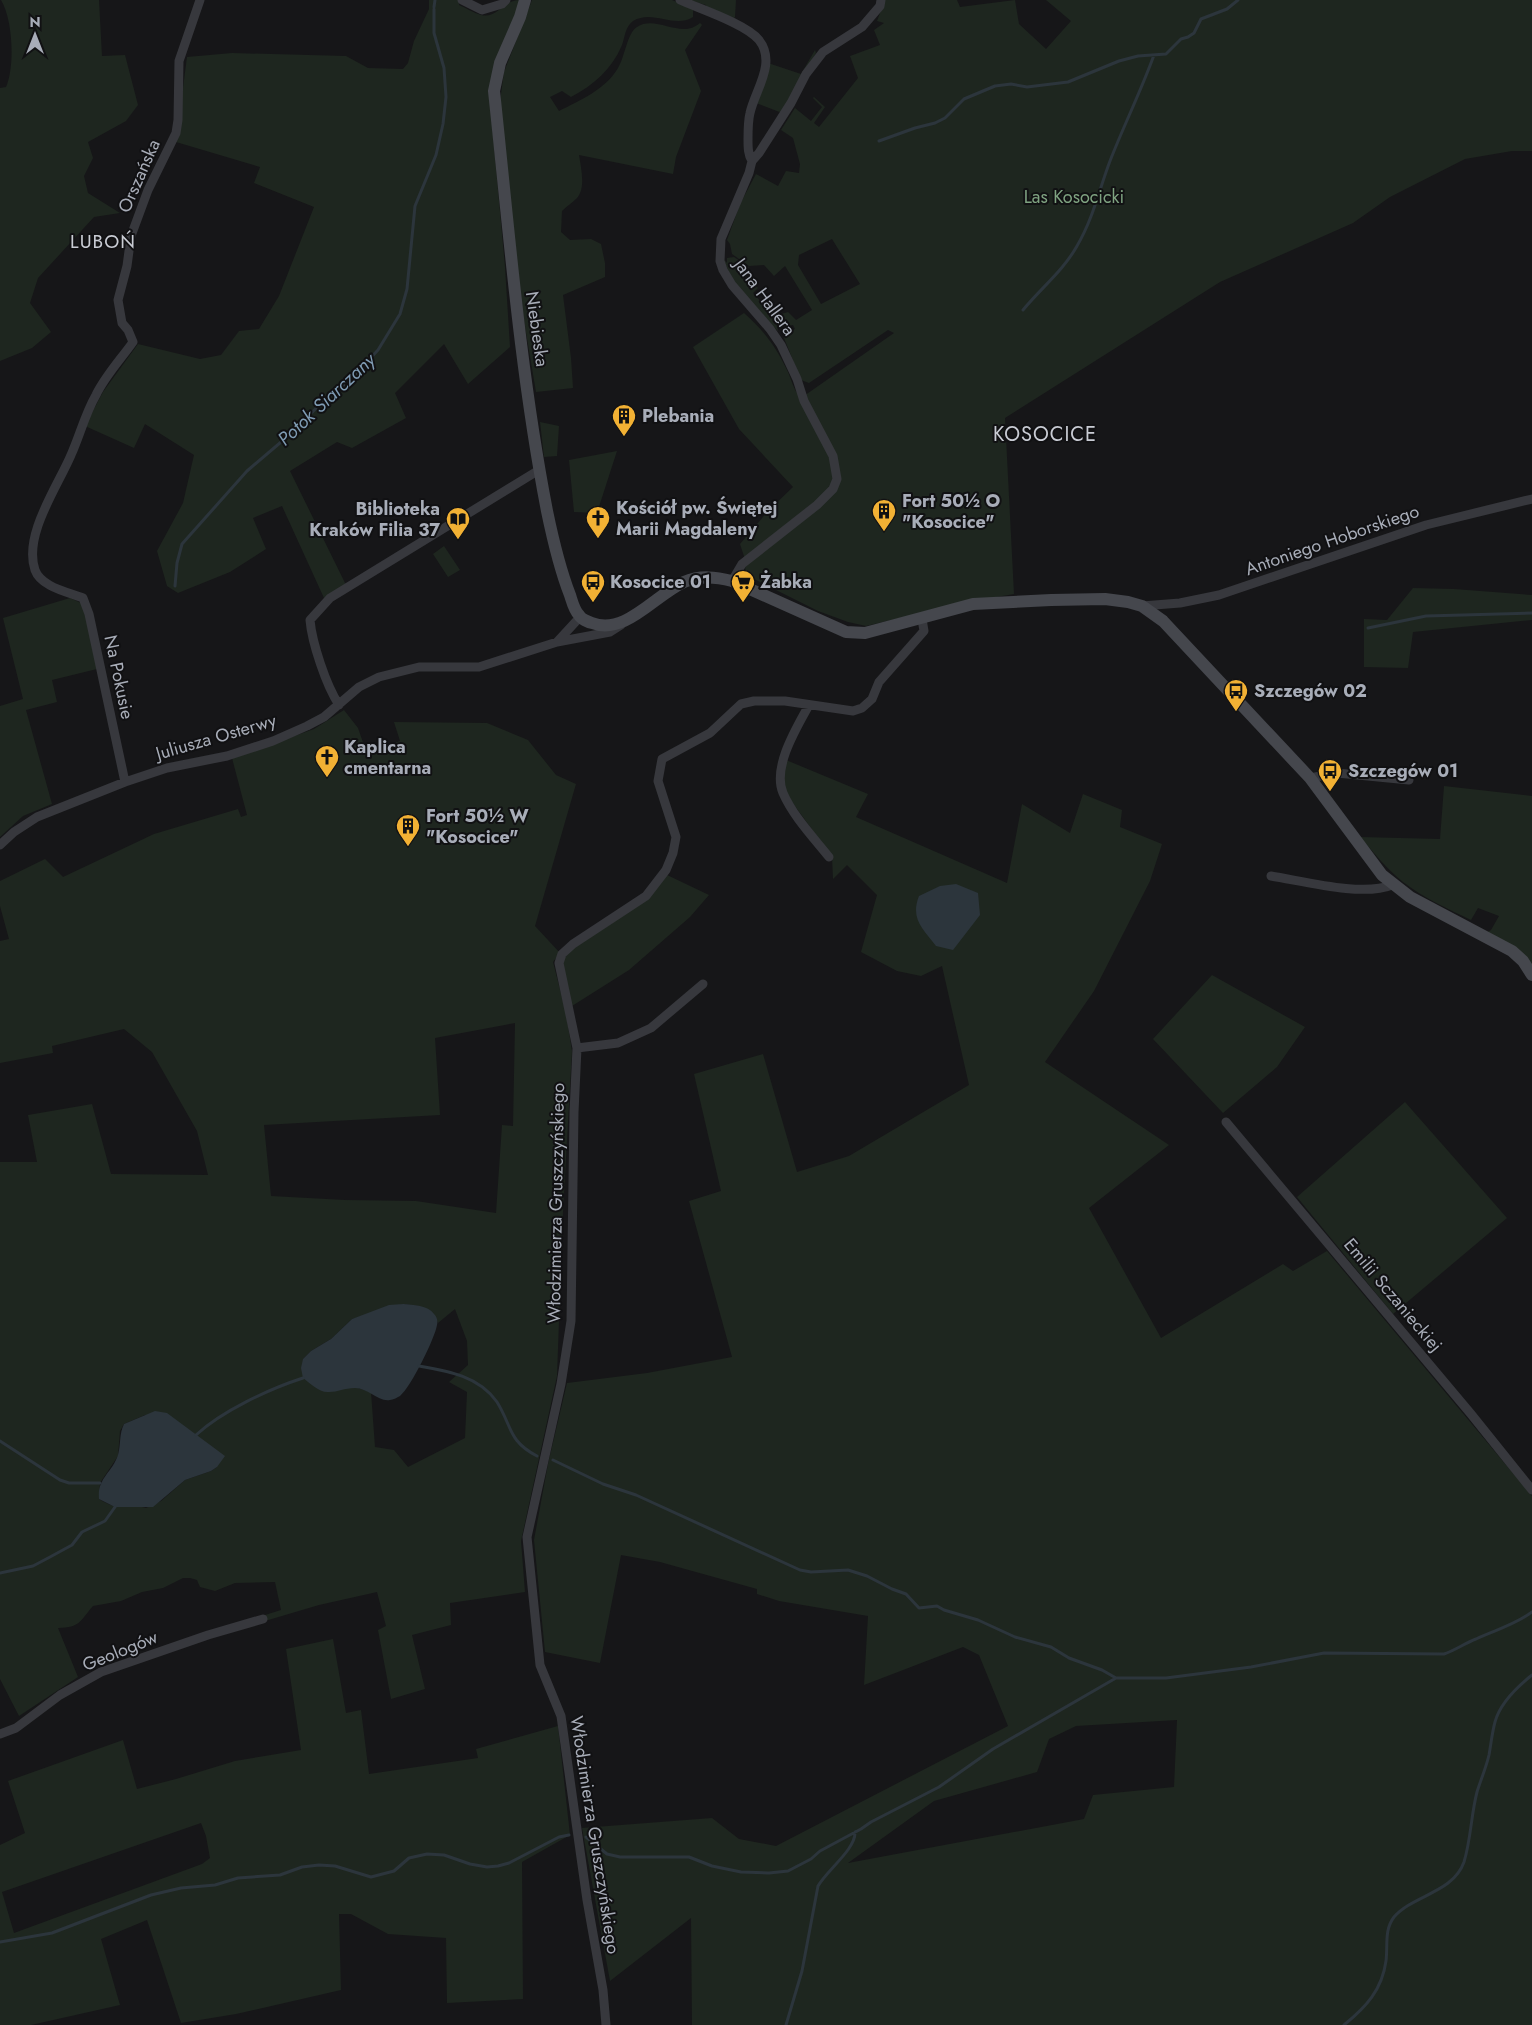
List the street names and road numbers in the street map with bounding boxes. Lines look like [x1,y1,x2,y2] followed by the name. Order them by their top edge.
[111,135,167,217] street label: Orszańska
[727,251,802,341] street label: Jana Hallera
[519,290,555,368] street label: Niebieska
[1241,498,1423,582] street label: Antoniego Hoborskiego
[97,632,141,722] street label: Na Pokusie
[151,707,279,767] street label: Juliusza Osterwy
[541,1082,571,1324] street label: Włodzimierza Gruszczyńskiego
[1338,1233,1448,1357] street label: Emilii Sczanieckiej
[78,1624,162,1678] street label: Geologów
[563,1714,627,1956] street label: Włodzimierza Gruszczyńskiego

